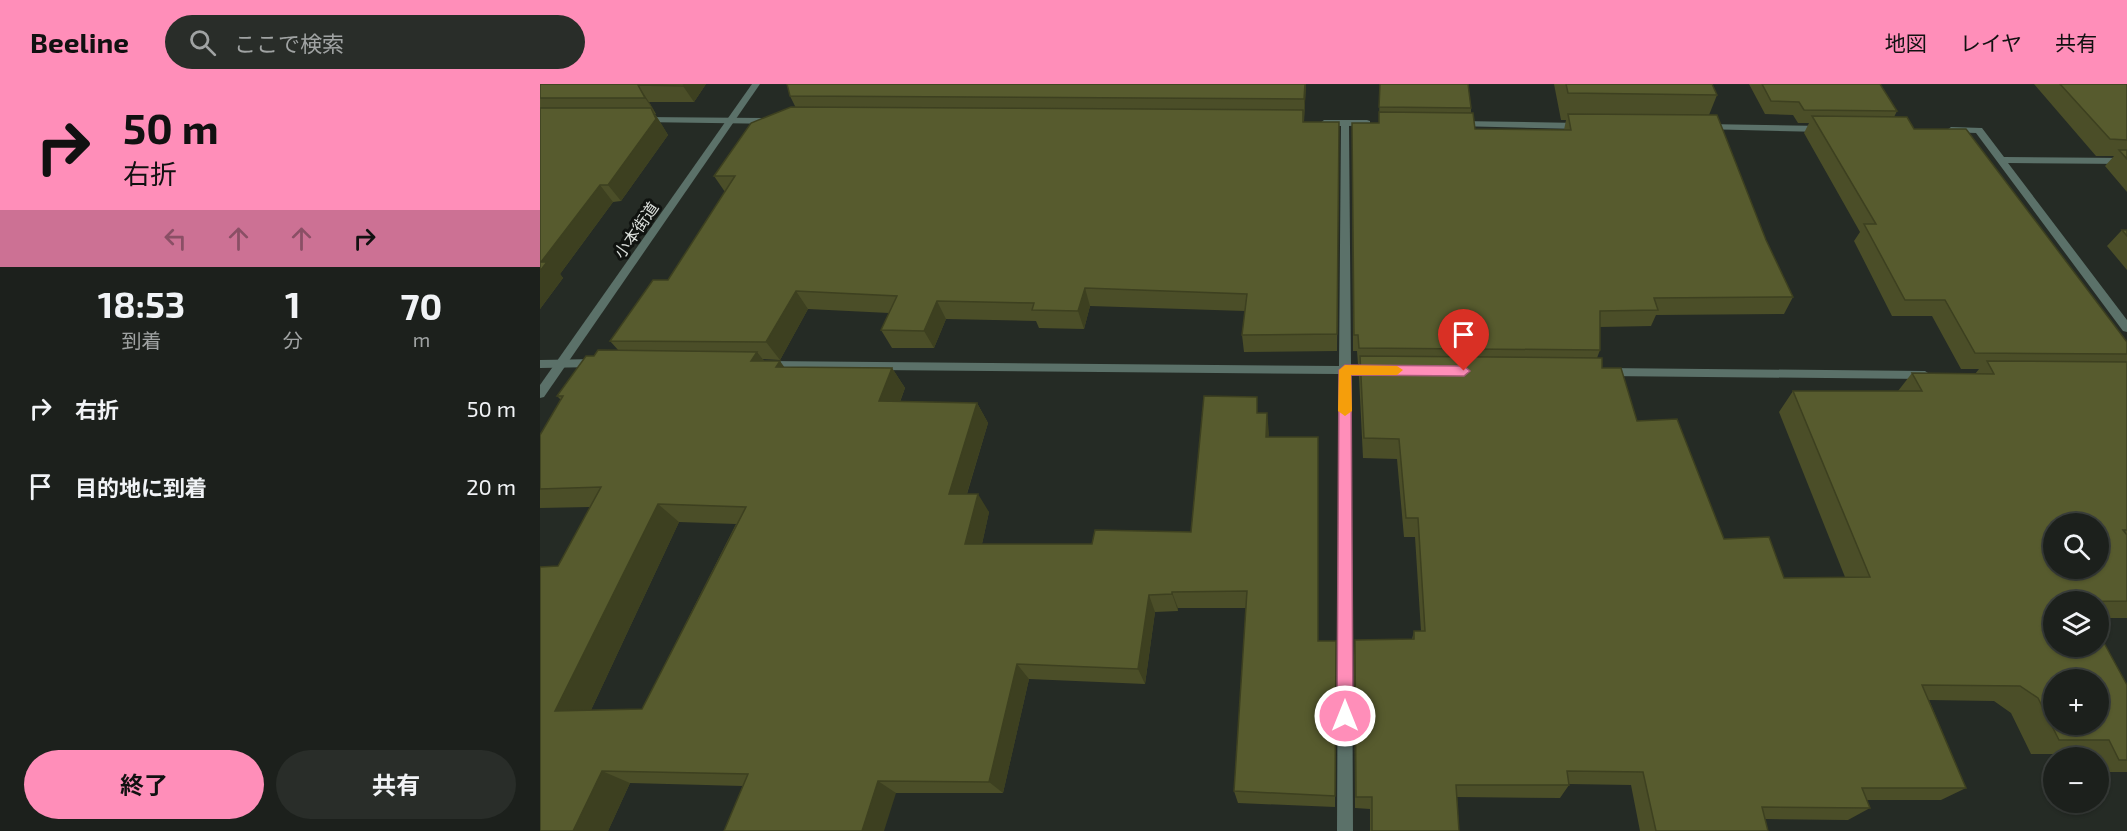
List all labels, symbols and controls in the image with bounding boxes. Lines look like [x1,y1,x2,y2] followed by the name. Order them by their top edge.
[165,15,585,69] search box
[30,25,129,59] text: Beeline
[186,26,219,59] icon: search
[234,30,344,56] text: ここで検索
[1885,30,1927,55] text: 地図
[1960,30,2022,55] text: レイヤ
[2055,30,2097,55] text: 共有
[123,102,219,152] text: 50 m
[24,108,102,186] icon: right
[123,157,177,189] text: 右折
[609,198,662,261] street label: 小本街道
[159,222,192,255] icon: left
[222,222,255,255] icon: ahead
[285,222,318,255] icon: ahead
[348,222,381,255] icon: right
[98,282,185,325] text: 18:53
[285,282,301,325] text: 1
[401,284,442,327] text: 70
[1438,309,1489,371] pin
[1447,318,1480,351] icon: arrive
[413,327,430,351] text: m
[121,328,161,352] text: 到着
[283,328,303,352] text: 分
[24,392,57,425] icon: right
[467,395,516,421] text: 50 m
[75,396,119,422] text: 右折
[24,470,57,503] icon: arrive
[466,473,516,499] text: 20 m
[75,474,207,500] text: 目的地に到着
[2043,513,2109,813] map controls
[2043,513,2109,579] button: search
[2043,591,2109,657] button: layers
[2043,669,2109,735] button: +
[1313,684,1377,748] position arrow
[2043,747,2109,813] button: −
[24,750,264,819] button: 終了
[276,750,516,819] button: 共有

